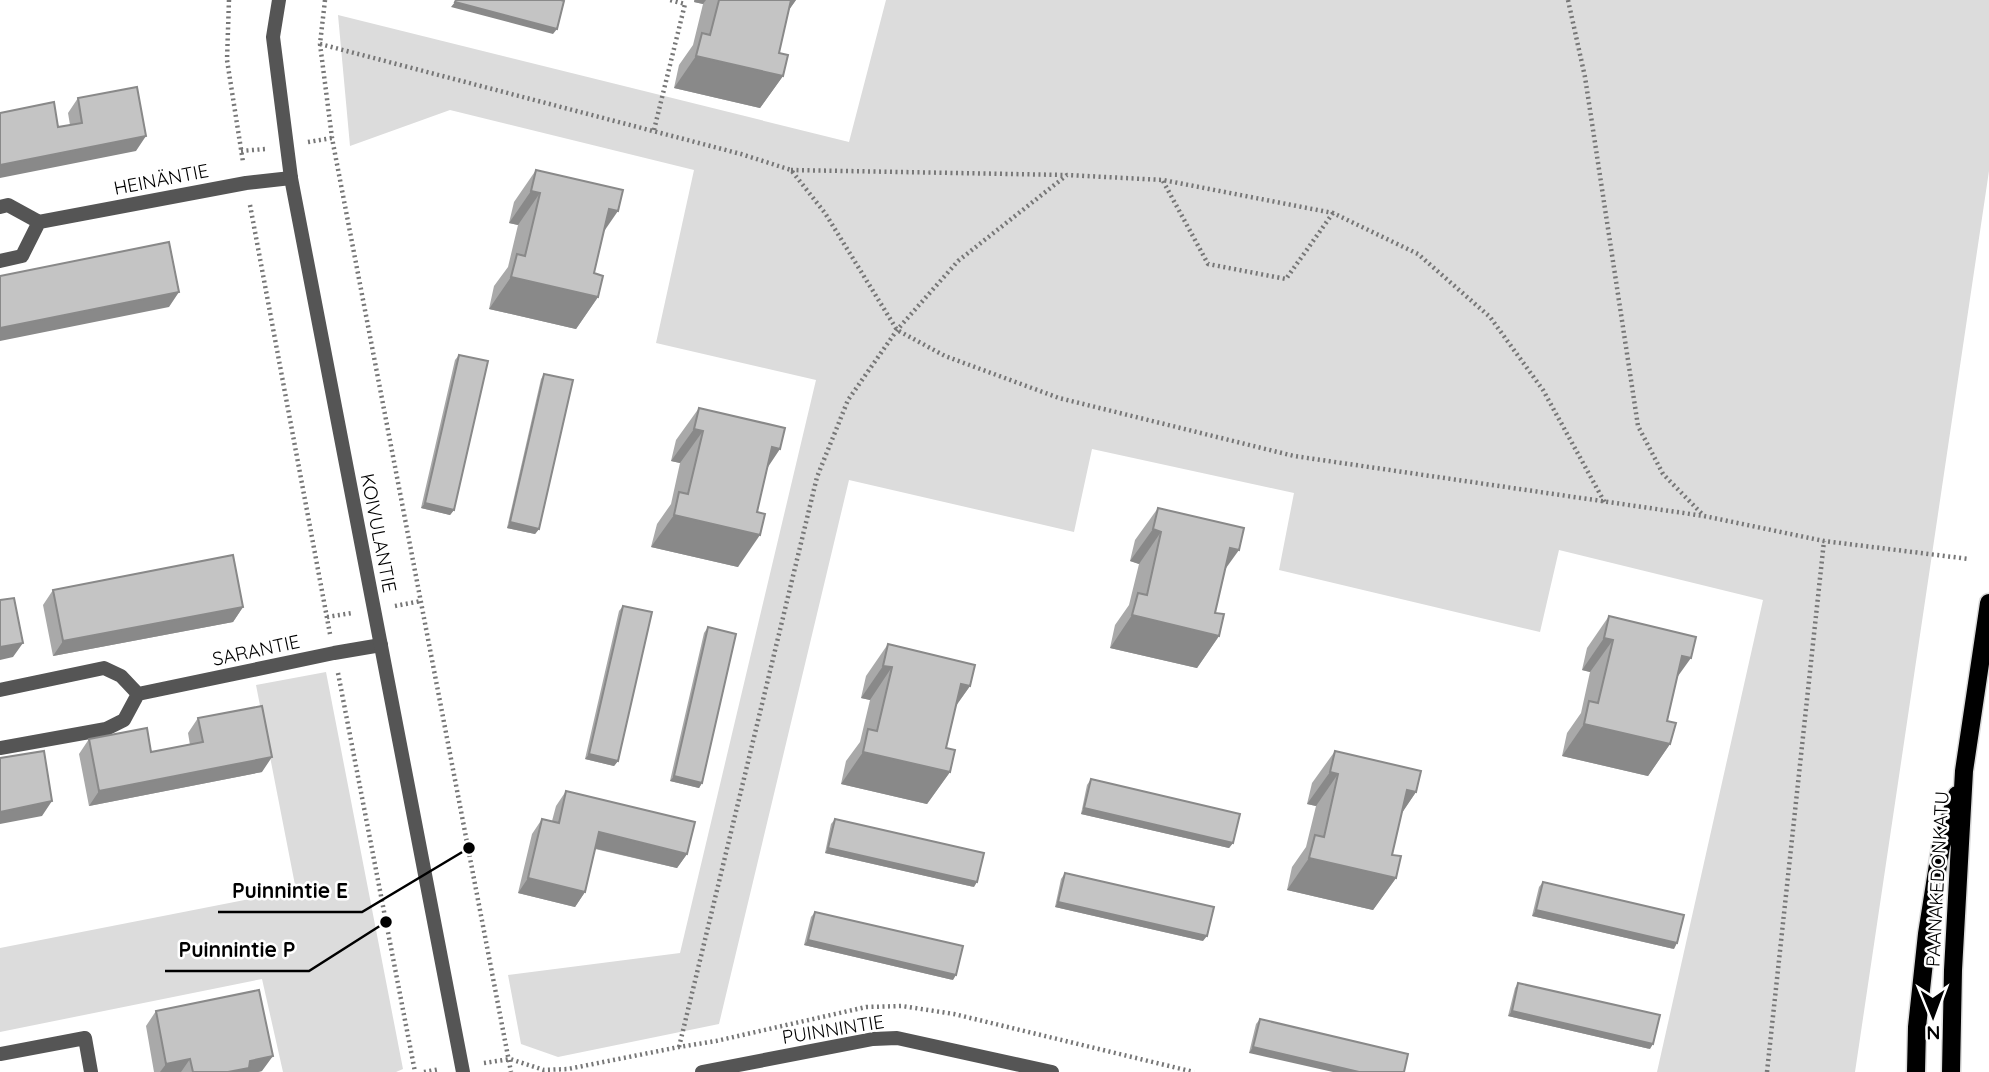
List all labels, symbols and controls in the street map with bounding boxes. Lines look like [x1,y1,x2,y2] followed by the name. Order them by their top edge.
[111,158,211,200] street label: HEINÄNTIE
[356,471,402,595] street label: KOIVULANTIE
[210,629,302,671] street label: SARANTIE
[1920,790,1954,968] street label: PAANAKEDONKATU
[218,870,362,912] callout: Puinnintie E
[232,877,348,903] text: Puinnintie E
[165,929,309,971] callout: Puinnintie P
[179,936,295,962] text: Puinnintie P
[1898,981,1968,1051] north arrow
[780,1009,886,1049] street label: PUINNINTIE
[1926,1021,1940,1045] text: N

